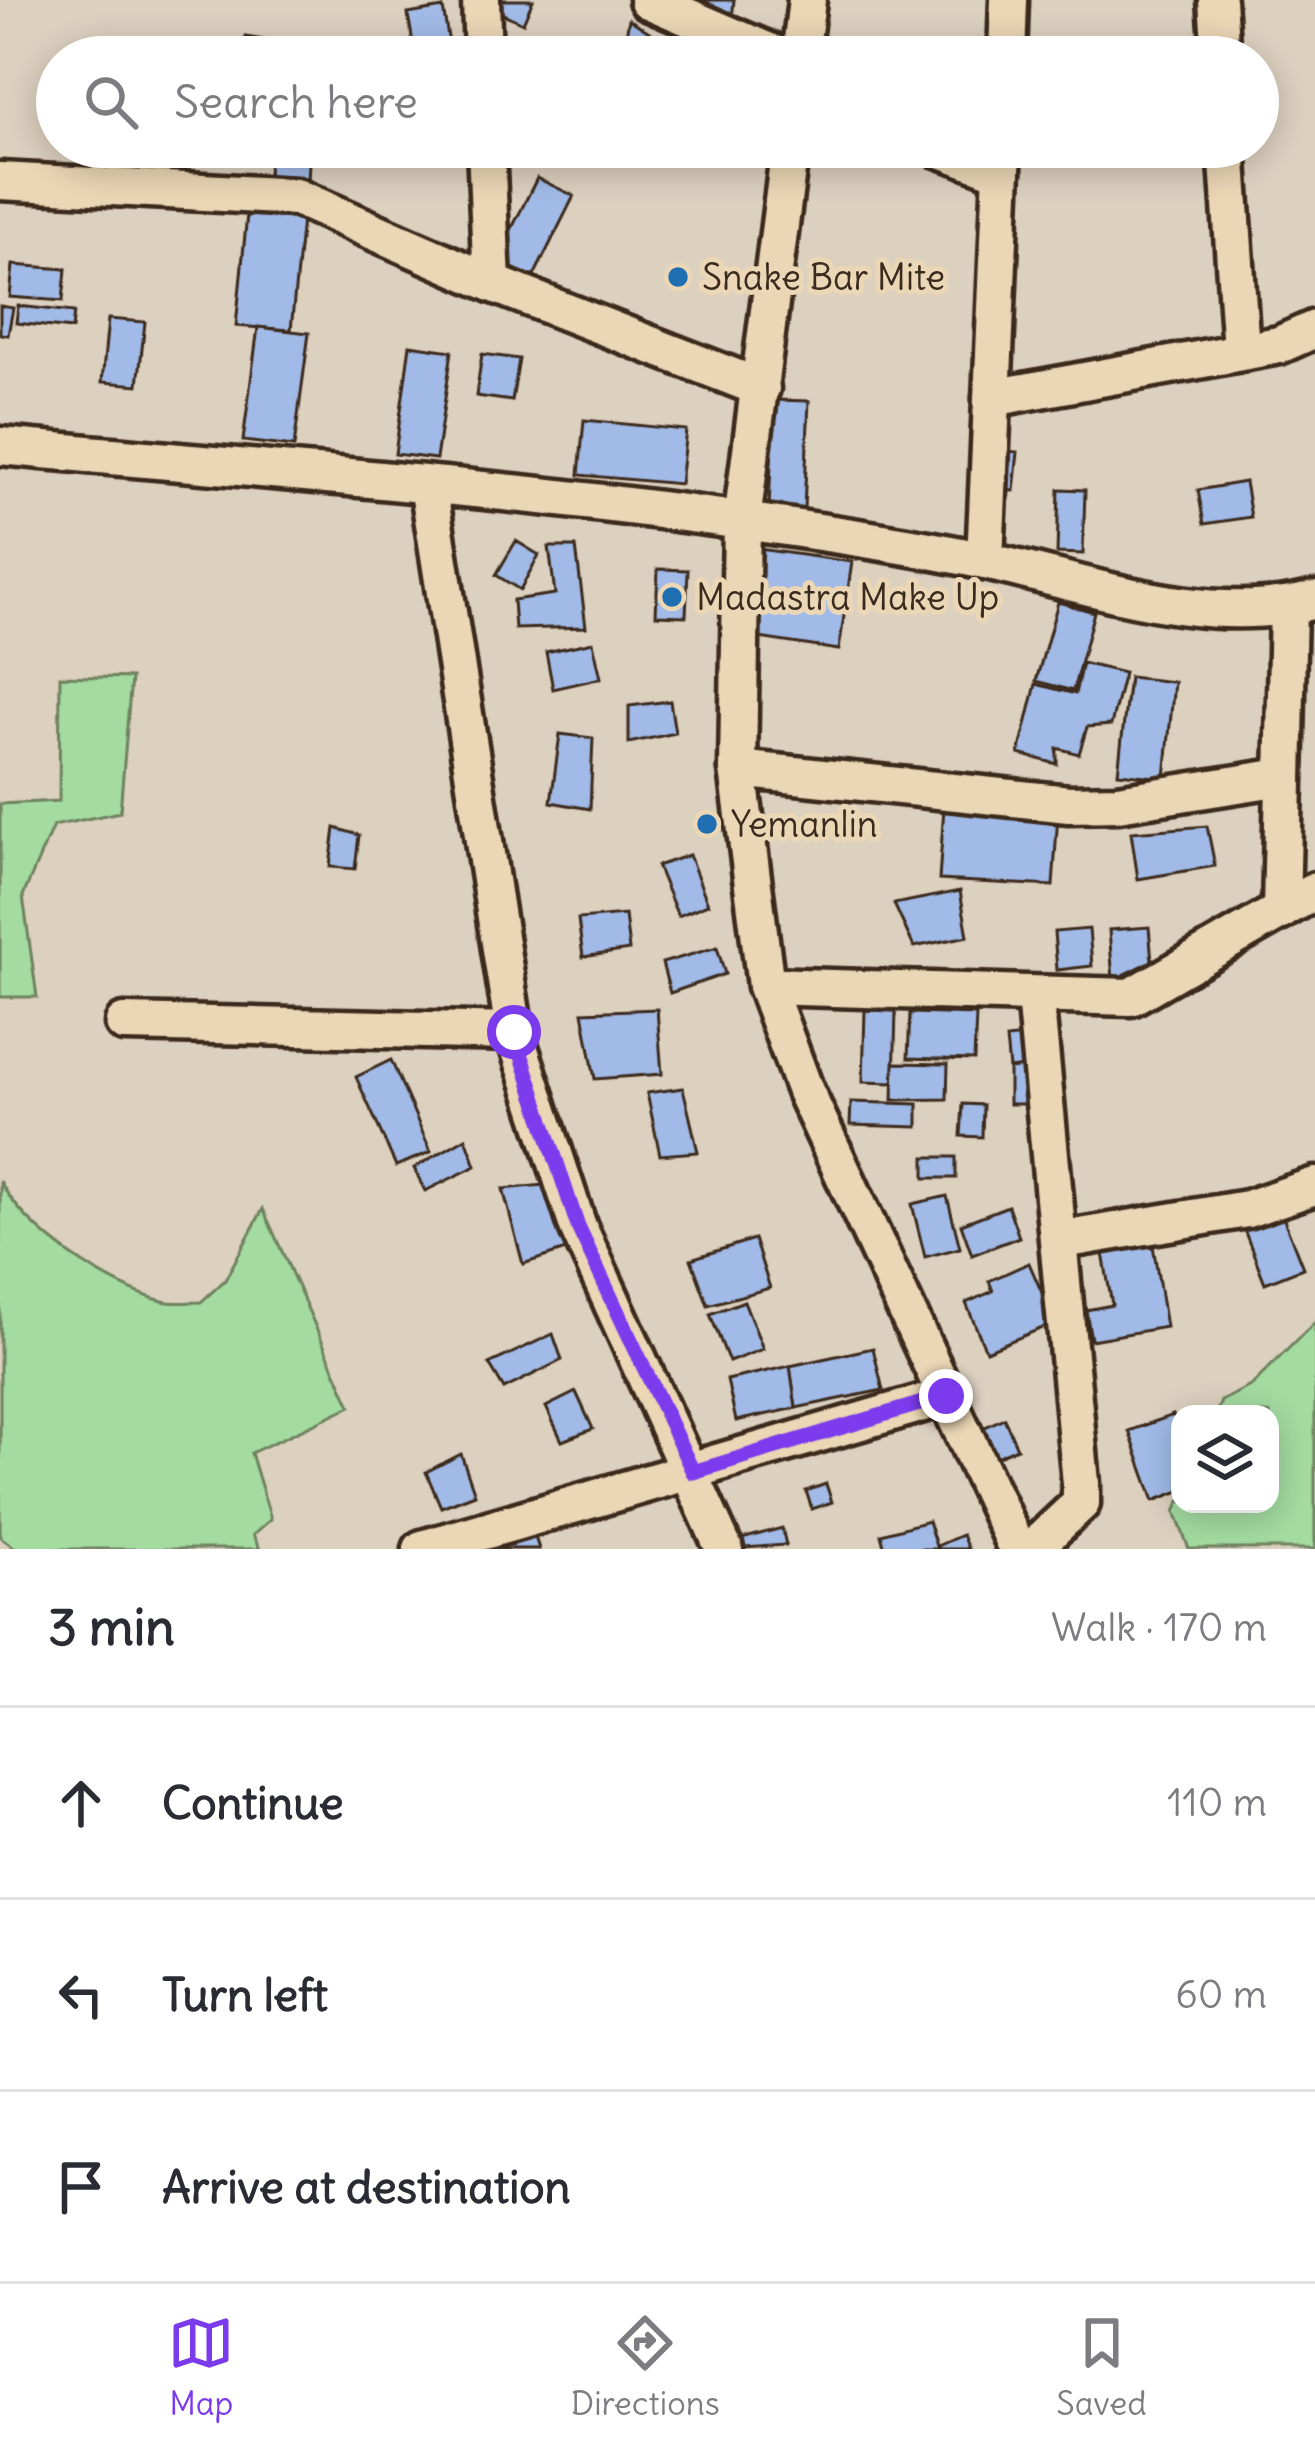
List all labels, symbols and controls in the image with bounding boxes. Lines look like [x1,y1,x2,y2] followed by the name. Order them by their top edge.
[36,36,1279,168] search box
[78,69,144,135] icon: search
[174,74,418,130] text: Search here
[702,255,945,300] place label: Snake Bar Mite
[665,264,691,290] marker: Snake Bar Mite
[696,575,999,620] place label: Madastra Make Up
[659,584,685,610] marker: Madastra Make Up
[731,802,878,847] place label: Yemanlin
[694,811,720,837] marker: Yemanlin
[487,1005,541,1059] route start
[919,1369,973,1423] route end
[1171,1405,1279,1513] map controls
[1171,1405,1279,1513] button: layers
[48,1595,175,1659] text: 3 min
[1051,1603,1267,1652] text: Walk · 170 m
[48,1770,114,1836] icon: ahead
[162,1775,344,1831] text: Continue
[1167,1778,1267,1827] text: 110 m
[48,1962,114,2028] icon: left
[162,1967,328,2023] text: Turn left
[1175,1970,1267,2019] text: 60 m
[48,2154,114,2220] icon: arrive
[162,2159,571,2215] text: Arrive at destination
[168,2310,234,2424] tab: Map
[571,2310,720,2424] tab: Directions
[1056,2310,1147,2424] tab: Saved

